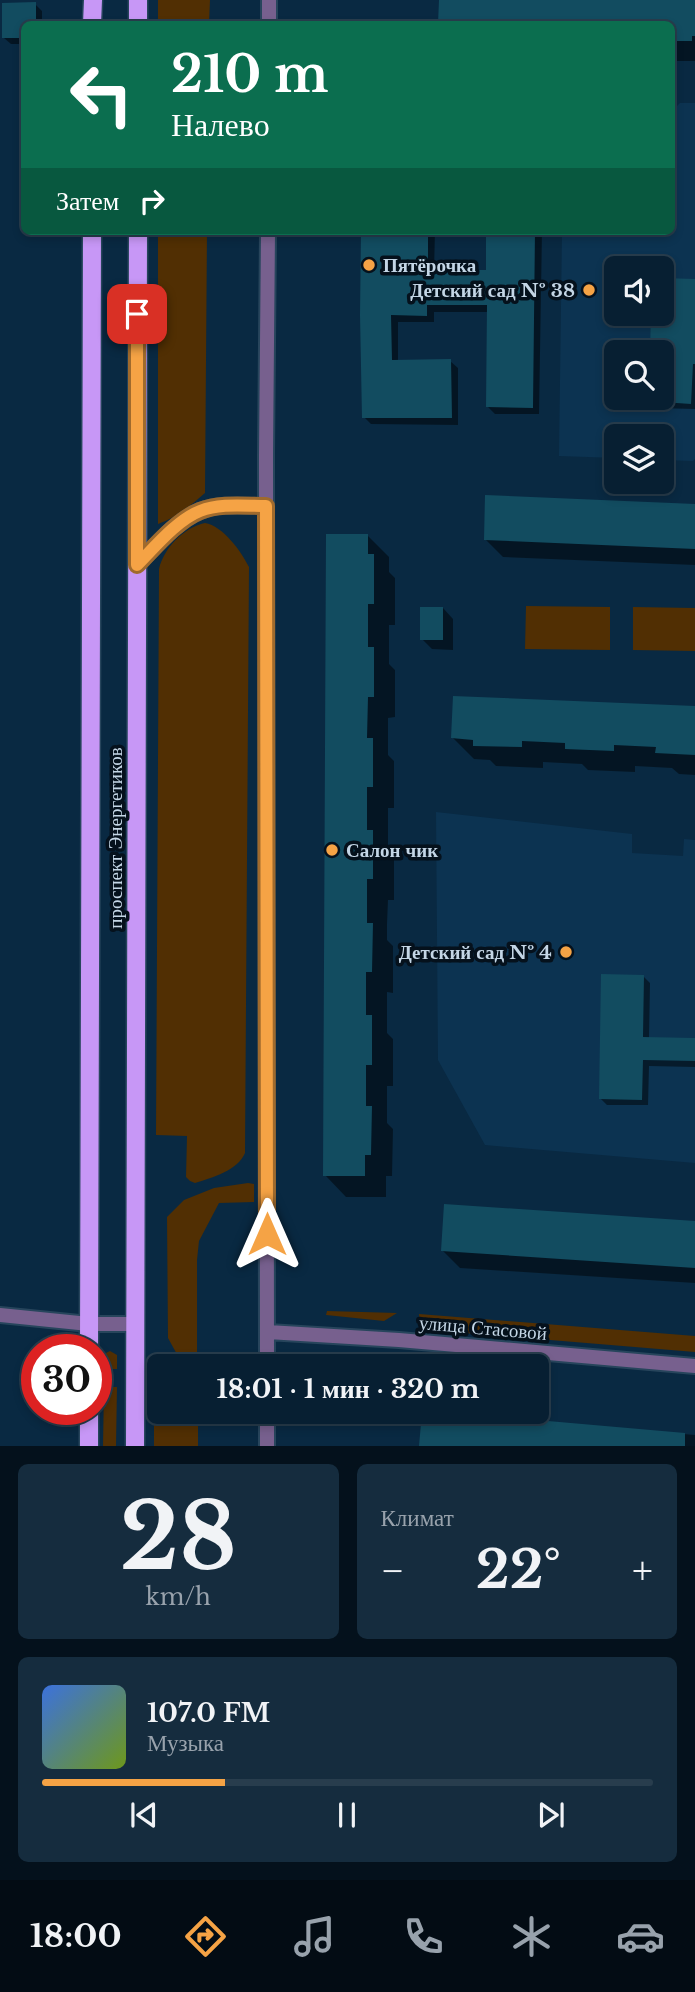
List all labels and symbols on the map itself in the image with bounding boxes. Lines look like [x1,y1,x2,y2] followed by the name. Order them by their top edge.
[383,254,477,277] place label: Пятёрочка
[361,257,377,273] marker: Пятёрочка
[410,279,575,302] place label: Детский сад № 38
[581,282,597,298] marker: Детский сад № 38
[107,284,167,344] pin
[104,747,127,929] street label: проспект Энергетиков
[346,839,438,862] place label: Салон чик
[324,842,340,858] marker: Салон чик
[399,941,552,964] place label: Детский сад № 4
[558,944,574,960] marker: Детский сад № 4
[230,1197,304,1271] position arrow
[418,1311,548,1345] street label: улица Стасовой
[21,1334,112,1425] speed limit sign: 30

